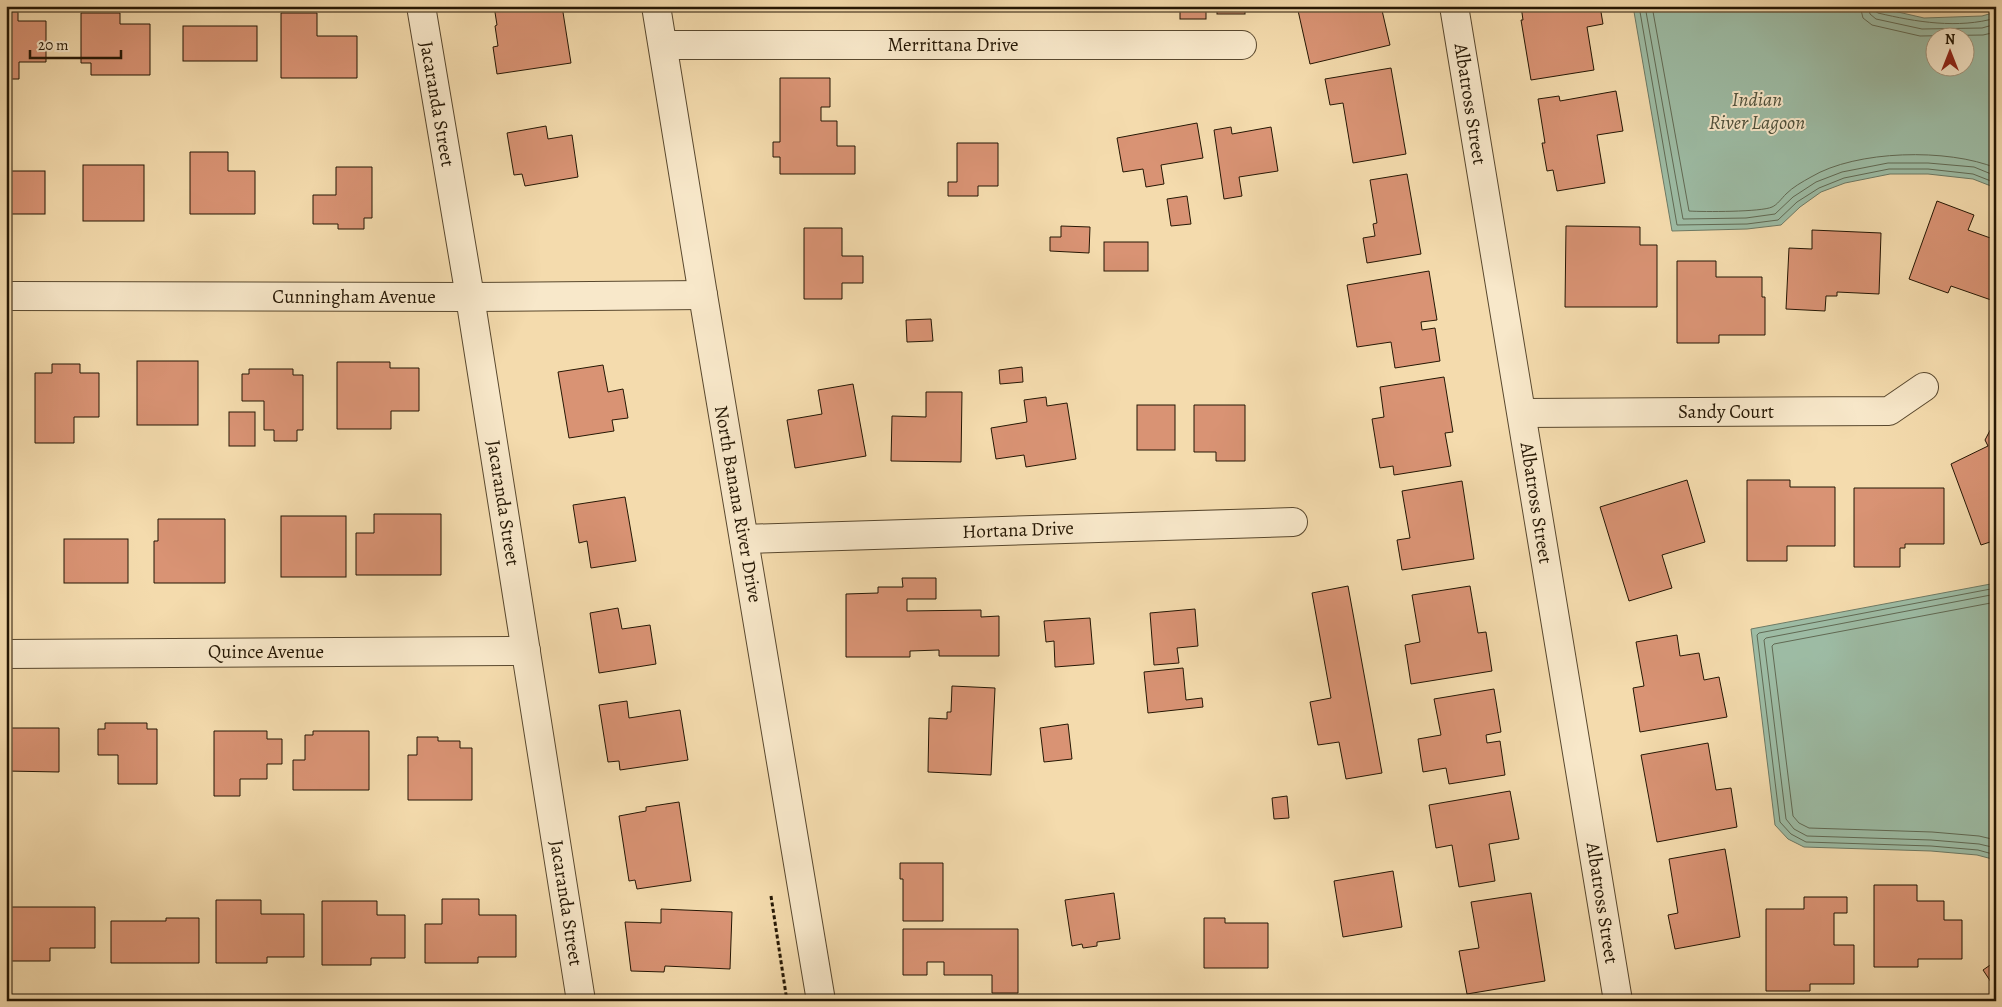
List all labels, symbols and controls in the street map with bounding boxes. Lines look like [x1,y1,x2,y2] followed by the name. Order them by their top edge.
[30,28,121,60] scale bar
[1924,28,1974,78] north arrow
[1945,30,1955,49] text: N
[887,32,1019,58] street label: Merrittana Drive
[38,35,69,55] text: 20 m
[413,39,461,169] street label: Jacaranda Street
[1447,41,1492,166] street label: Albatross Street
[1709,86,1805,136] water label: Indian River Lagoon
[272,284,436,310] street label: Cunningham Avenue
[1678,399,1774,425] street label: Sandy Court
[708,403,768,605] street label: North Banana River Drive
[480,438,526,568] street label: Jacaranda Street
[1513,440,1558,565] street label: Albatross Street
[962,515,1074,545] street label: Hortana Drive
[208,639,324,665] street label: Quince Avenue
[543,838,589,968] street label: Jacaranda Street
[1579,840,1624,965] street label: Albatross Street

